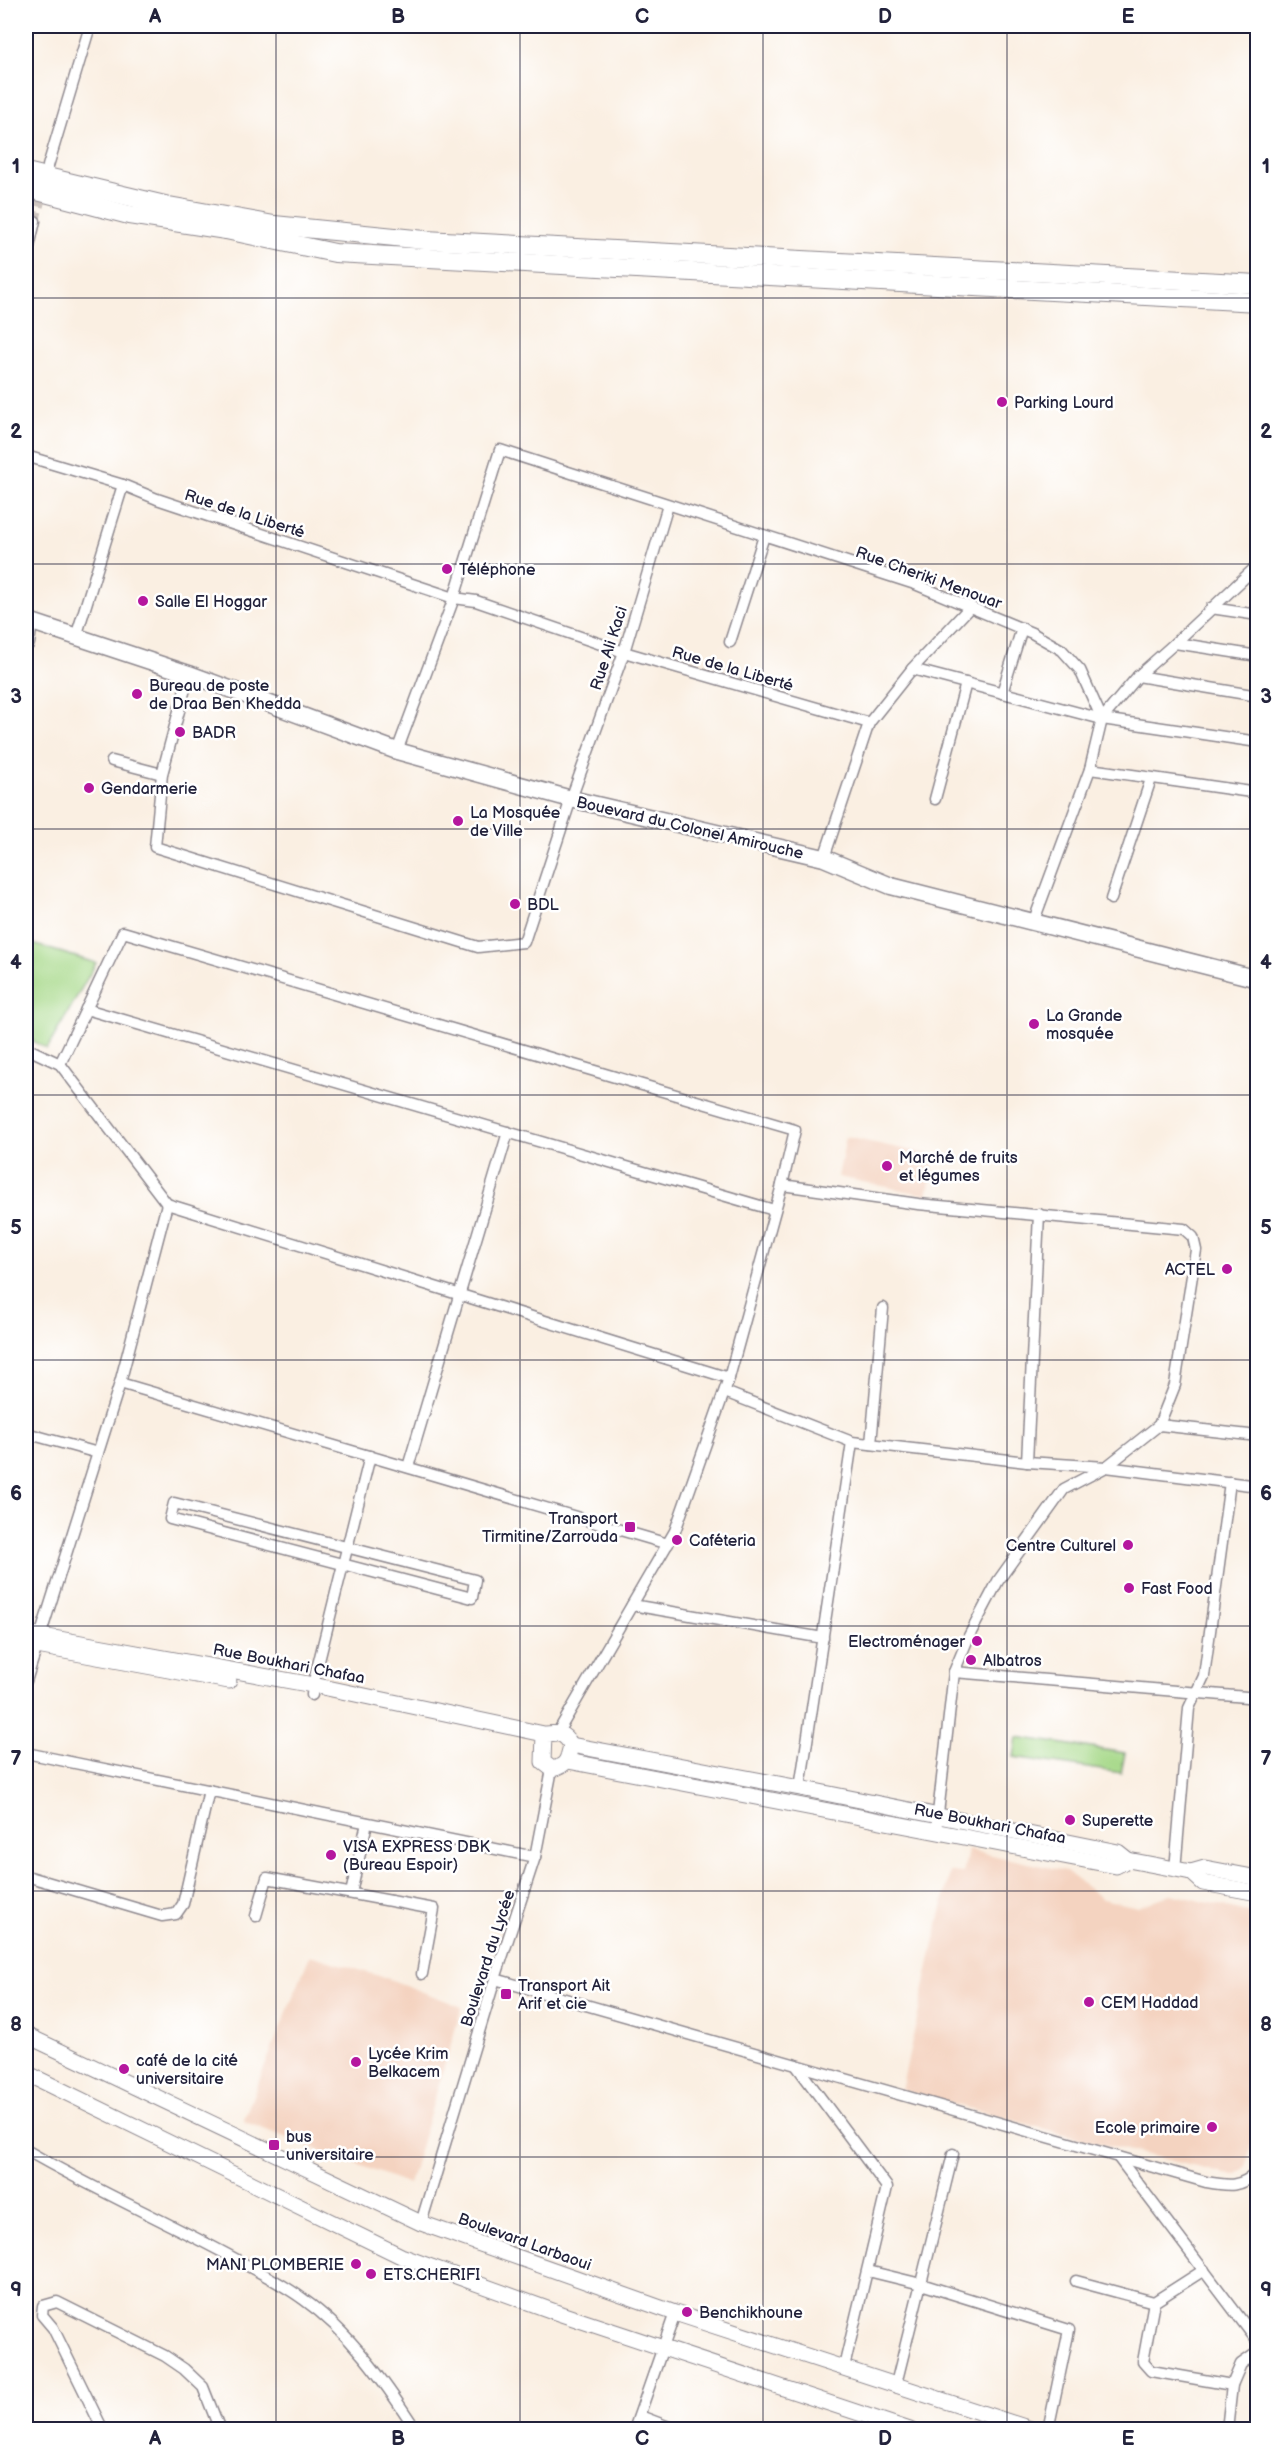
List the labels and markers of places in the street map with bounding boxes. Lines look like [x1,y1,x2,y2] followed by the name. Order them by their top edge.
[1014,394,1114,413] place label: Parking Lourd
[995,395,1009,409] marker: Parking Lourd
[459,561,536,580] place label: Téléphone
[440,562,454,576] marker: Téléphone
[155,593,267,612] place label: Salle El Hoggar
[136,594,150,608] marker: Salle El Hoggar
[149,677,301,714] place label: Bureau de poste de Draa Ben Khedda
[130,687,144,701] marker: Bureau de poste de Draa Ben Khedda
[192,724,236,743] place label: BADR
[173,725,187,739] marker: BADR
[101,780,198,799] place label: Gendarmerie
[82,781,96,795] marker: Gendarmerie
[470,804,561,841] place label: La Mosquée de Ville
[451,814,465,828] marker: La Mosquée de Ville
[527,896,560,915] place label: BDL
[508,897,522,911] marker: BDL
[1046,1007,1123,1044] place label: La Grande mosquée
[1027,1017,1041,1031] marker: La Grande mosquée
[899,1149,1018,1186] place label: Marché de fruits et légumes
[880,1159,894,1173] marker: Marché de fruits et légumes
[1165,1261,1216,1280] place label: ACTEL
[1220,1262,1234,1276] marker: ACTEL
[482,1510,618,1547] place label: Transport Tirmitine/Zarrouda
[623,1520,637,1534] marker: Transport Tirmitine/Zarrouda
[689,1532,756,1551] place label: Caféteria
[670,1533,684,1547] marker: Caféteria
[1006,1537,1116,1556] place label: Centre Culturel
[1121,1538,1135,1552] marker: Centre Culturel
[1141,1580,1213,1599] place label: Fast Food
[1122,1581,1136,1595] marker: Fast Food
[848,1633,965,1652] place label: Electroménager
[970,1634,984,1648] marker: Electroménager
[983,1652,1042,1671] place label: Albatros
[964,1653,978,1667] marker: Albatros
[1082,1812,1154,1831] place label: Superette
[1063,1813,1077,1827] marker: Superette
[343,1838,491,1875] place label: VISA EXPRESS DBK (Bureau Espoir)
[324,1848,338,1862] marker: VISA EXPRESS DBK (Bureau Espoir)
[518,1977,610,2014] place label: Transport Ait Arif et cie
[499,1987,513,2001] marker: Transport Ait Arif et cie
[1101,1994,1198,2013] place label: CEM Haddad
[1082,1995,1096,2009] marker: CEM Haddad
[368,2045,448,2082] place label: Lycée Krim Belkacem
[136,2052,238,2089] place label: café de la cité universitaire
[349,2055,363,2069] marker: Lycée Krim Belkacem
[117,2062,131,2076] marker: café de la cité universitaire
[1095,2119,1201,2138] place label: Ecole primaire
[1205,2120,1219,2134] marker: Ecole primaire
[286,2128,374,2165] place label: bus universitaire
[267,2138,281,2152] marker: bus universitaire
[206,2256,344,2275] place label: MANI PLOMBERIE
[349,2257,363,2271] marker: MANI PLOMBERIE
[383,2266,480,2285] place label: ETS.CHERIFI
[364,2267,378,2281] marker: ETS.CHERIFI
[699,2304,803,2323] place label: Benchikhoune
[680,2305,694,2319] marker: Benchikhoune

